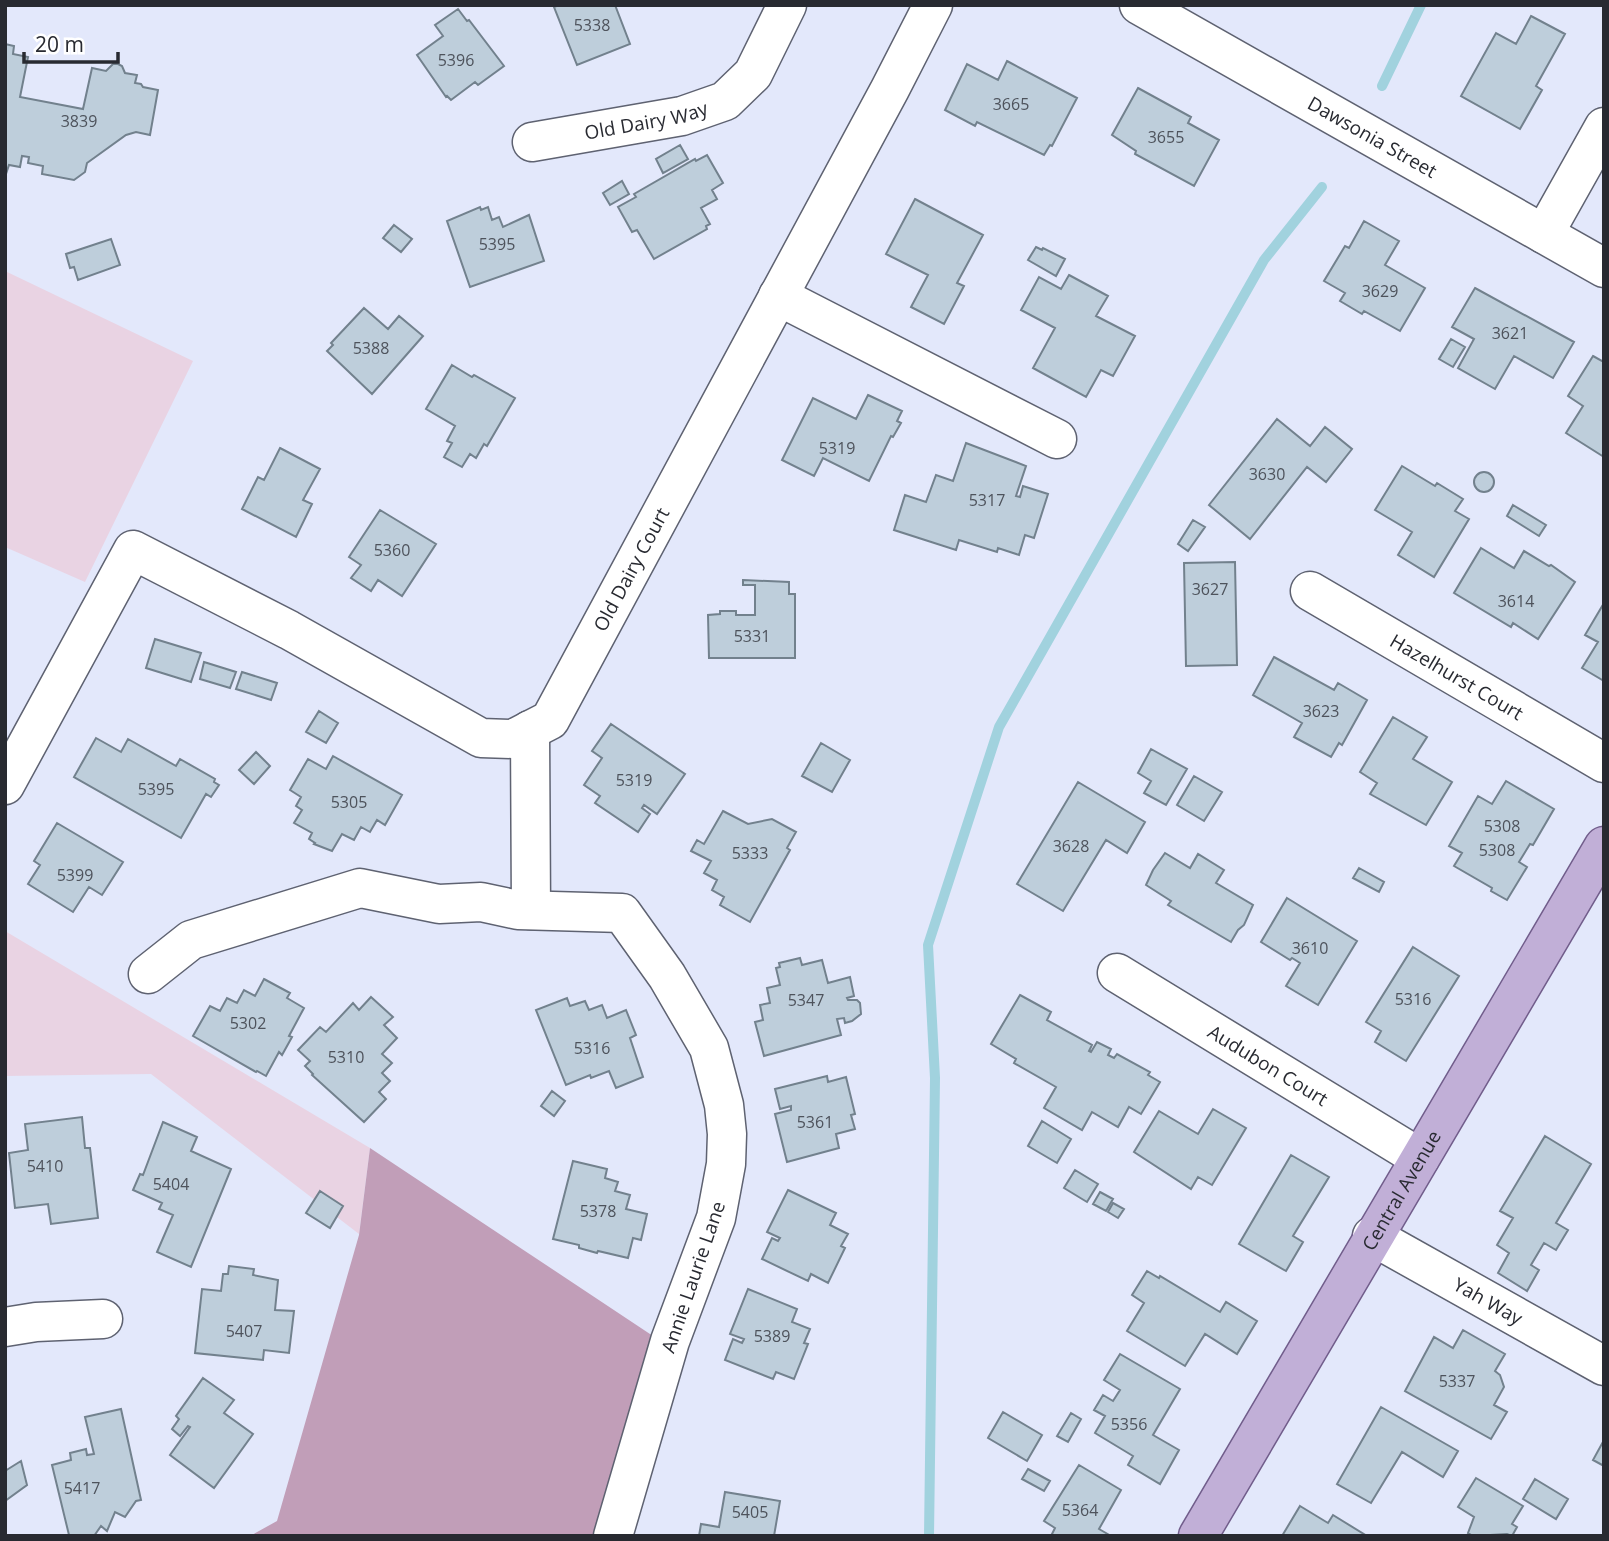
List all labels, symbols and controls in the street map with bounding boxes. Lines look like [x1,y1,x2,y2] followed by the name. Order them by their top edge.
[574,14,610,36] house number: 5338
[24,21,119,65] scale bar
[35,30,84,58] text: 20 m
[438,49,474,71] house number: 5396
[1303,90,1442,184] street label: Dawsonia Street
[993,93,1029,115] house number: 3665
[582,95,712,146] street label: Old Dairy Way
[61,110,97,132] house number: 3839
[1148,126,1184,148] house number: 3655
[479,233,515,255] house number: 5395
[1362,280,1398,302] house number: 3629
[1492,322,1528,344] house number: 3621
[353,337,389,359] house number: 5388
[819,437,855,459] house number: 5319
[1249,463,1285,485] house number: 3630
[969,489,1005,511] house number: 5317
[587,503,675,636] street label: Old Dairy Court
[374,539,410,561] house number: 5360
[1192,578,1228,600] house number: 3627
[1498,590,1534,612] house number: 3614
[734,625,770,647] house number: 5331
[1385,628,1528,726] street label: Hazelhurst Court
[1303,700,1339,722] house number: 3623
[616,769,652,791] house number: 5319
[138,778,174,800] house number: 5395
[331,791,367,813] house number: 5305
[1484,815,1520,837] house number: 5308
[1053,835,1089,857] house number: 3628
[1479,839,1515,861] house number: 5308
[732,842,768,864] house number: 5333
[57,864,93,886] house number: 5399
[1292,937,1328,959] house number: 3610
[1395,988,1431,1010] house number: 5316
[788,989,824,1011] house number: 5347
[230,1012,266,1034] house number: 5302
[1203,1019,1333,1112] street label: Audubon Court
[574,1037,610,1059] house number: 5316
[328,1046,364,1068] house number: 5310
[797,1111,833,1133] house number: 5361
[1356,1125,1447,1255] street label: Central Avenue
[27,1155,63,1177] house number: 5410
[153,1173,189,1195] house number: 5404
[655,1198,731,1356] street label: Annie Laurie Lane
[580,1200,616,1222] house number: 5378
[1449,1271,1528,1331] street label: Yah Way
[226,1320,262,1342] house number: 5407
[754,1325,790,1347] house number: 5389
[1439,1370,1475,1392] house number: 5337
[1111,1413,1147,1435] house number: 5356
[64,1477,100,1499] house number: 5417
[1062,1499,1098,1521] house number: 5364
[732,1501,768,1523] house number: 5405

